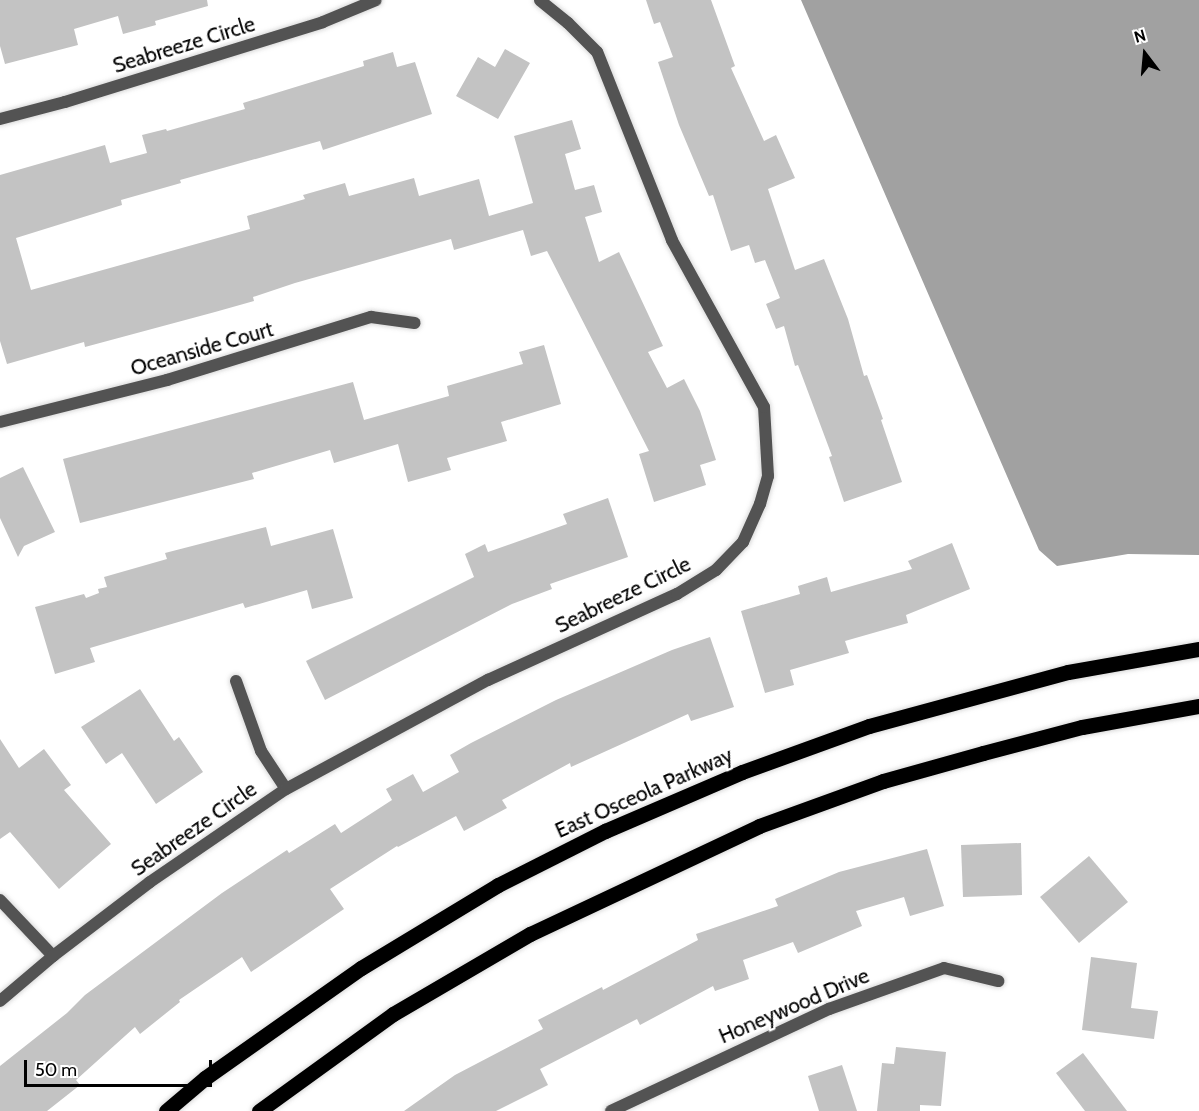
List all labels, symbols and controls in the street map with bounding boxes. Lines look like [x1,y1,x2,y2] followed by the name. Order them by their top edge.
[110,11,258,79] street label: Seabreeze Circle
[1115,24,1175,84] north arrow
[1132,26,1148,47] text: N
[128,317,276,381] street label: Oceanside Court
[551,551,695,639] street label: Seabreeze Circle
[551,743,737,843] street label: East Osceola Parkway
[126,776,262,882] street label: Seabreeze Circle
[715,963,873,1049] street label: Honeywood Drive
[27,1048,214,1086] scale bar
[35,1059,77,1081] text: 50 m

